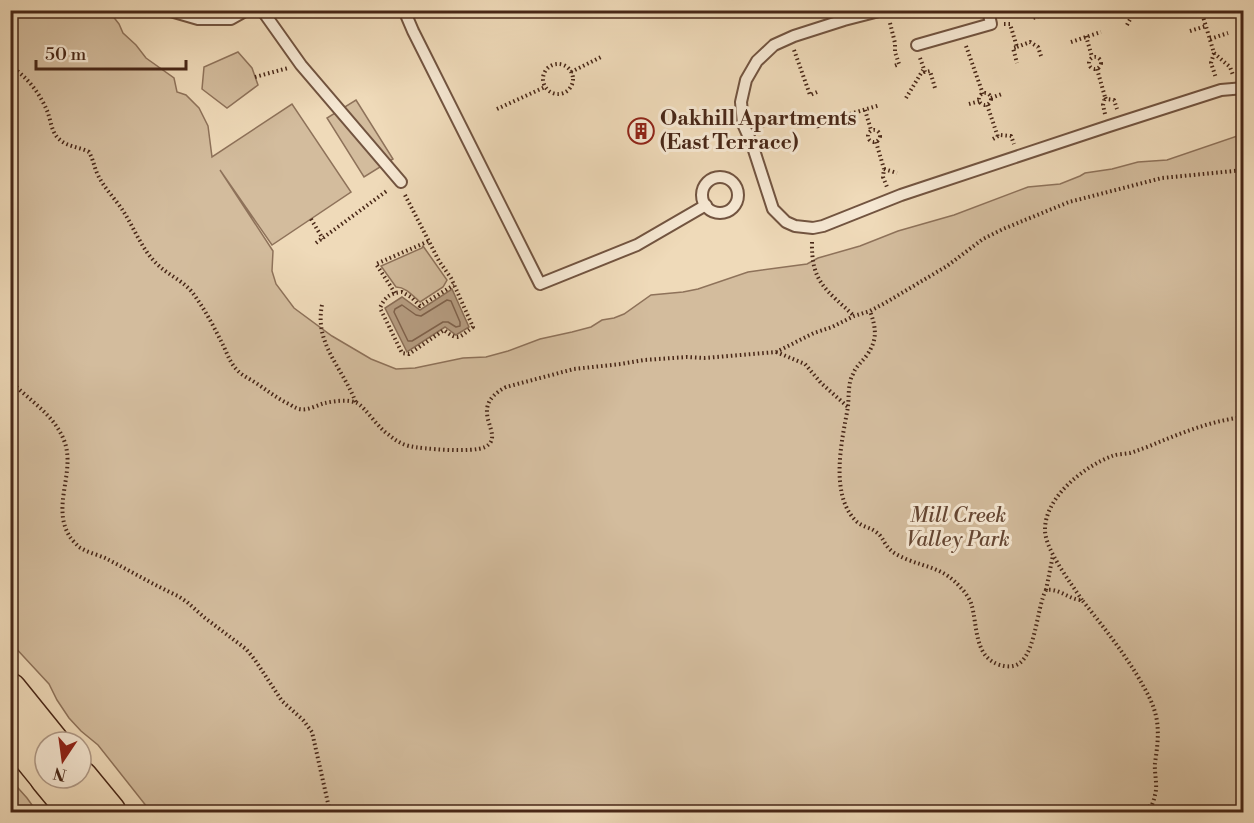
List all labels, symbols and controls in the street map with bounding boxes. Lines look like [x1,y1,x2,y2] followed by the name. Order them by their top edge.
[36,33,186,71] scale bar
[45,43,87,66] text: 50 m
[660,106,857,156] place label: Oakhill Apartments (East Terrace)
[626,116,656,146] building icon: Oakhill Apartments (East Terrace)
[906,503,1010,553] park label: Mill Creek Valley Park
[33,730,93,790] north arrow
[51,762,68,785] text: N

